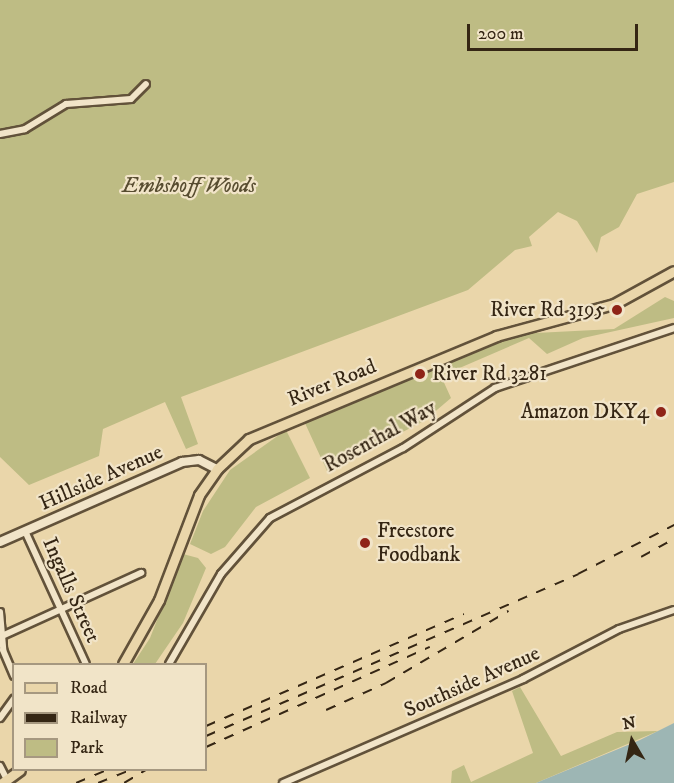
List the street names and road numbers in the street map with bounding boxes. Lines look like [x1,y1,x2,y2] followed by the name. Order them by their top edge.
[284,354,380,412] street label: River Road
[319,396,441,478] street label: Rosenthal Way
[35,440,167,516] street label: Hillside Avenue
[37,533,105,647] street label: Ingalls Street
[400,641,544,723] street label: Southside Avenue

